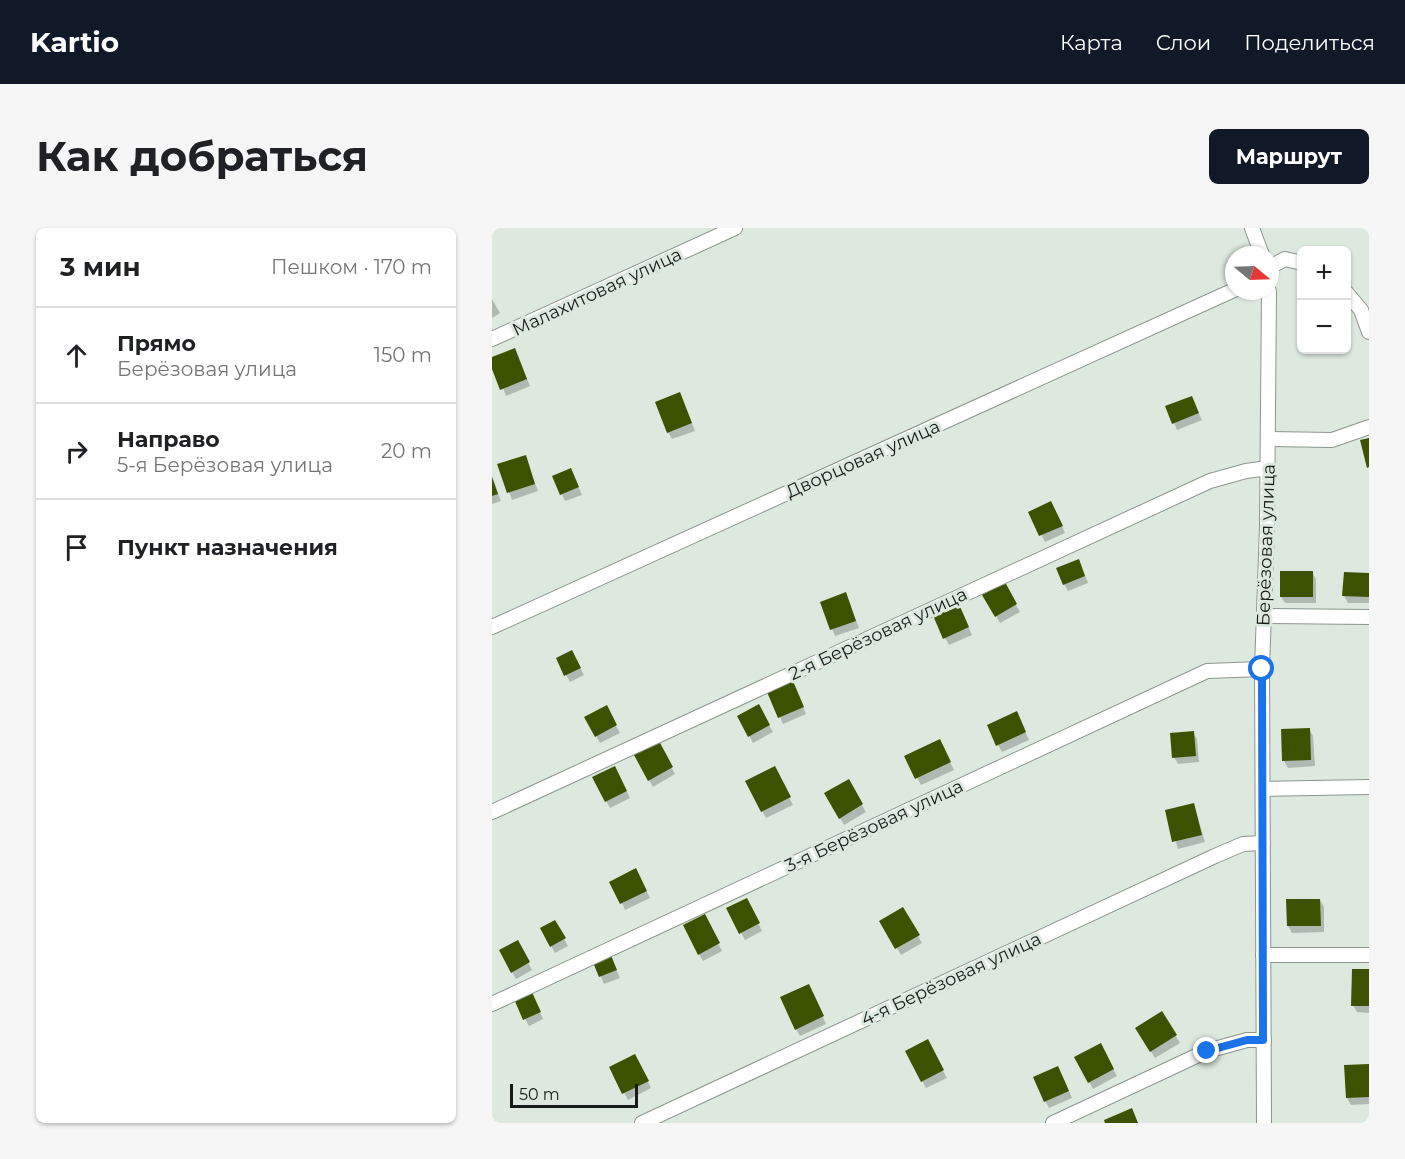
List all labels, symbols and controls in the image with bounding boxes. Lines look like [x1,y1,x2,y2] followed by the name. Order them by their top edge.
[30,25,119,59] text: Kartio
[1060,30,1123,55] text: Карта
[1156,30,1211,55] text: Слои
[1244,30,1375,55] text: Поделиться
[1209,129,1369,184] button: Маршрут
[36,130,368,182] text: Как добраться
[509,243,685,341] street label: Малахитовая улица
[1225,246,1279,300] north arrow
[1297,246,1351,354] map controls
[1297,246,1351,300] button: +
[60,251,140,283] text: 3 мин
[271,255,432,279] text: Пешком · 170 m
[1297,300,1351,354] button: −
[117,330,196,357] text: Прямо
[60,339,93,372] icon: ahead
[374,343,432,367] text: 150 m
[117,357,297,381] text: Берёзовая улица
[783,415,943,503] street label: Дворцовая улица
[117,426,220,453] text: Направо
[60,435,93,468] icon: right
[381,439,432,463] text: 20 m
[117,453,333,477] text: 5-я Берёзовая улица
[1252,464,1280,626] street label: Берёзовая улица
[60,531,93,564] icon: arrive
[117,534,338,561] text: Пункт назначения
[785,583,971,685] street label: 2-я Берёзовая улица
[1248,655,1274,681] route start
[781,775,967,877] street label: 3-я Берёзовая улица
[857,928,1045,1030] street label: 4-я Берёзовая улица
[1193,1037,1219,1063] route end
[510,1081,638,1108] scale bar
[519,1085,560,1104] text: 50 m

